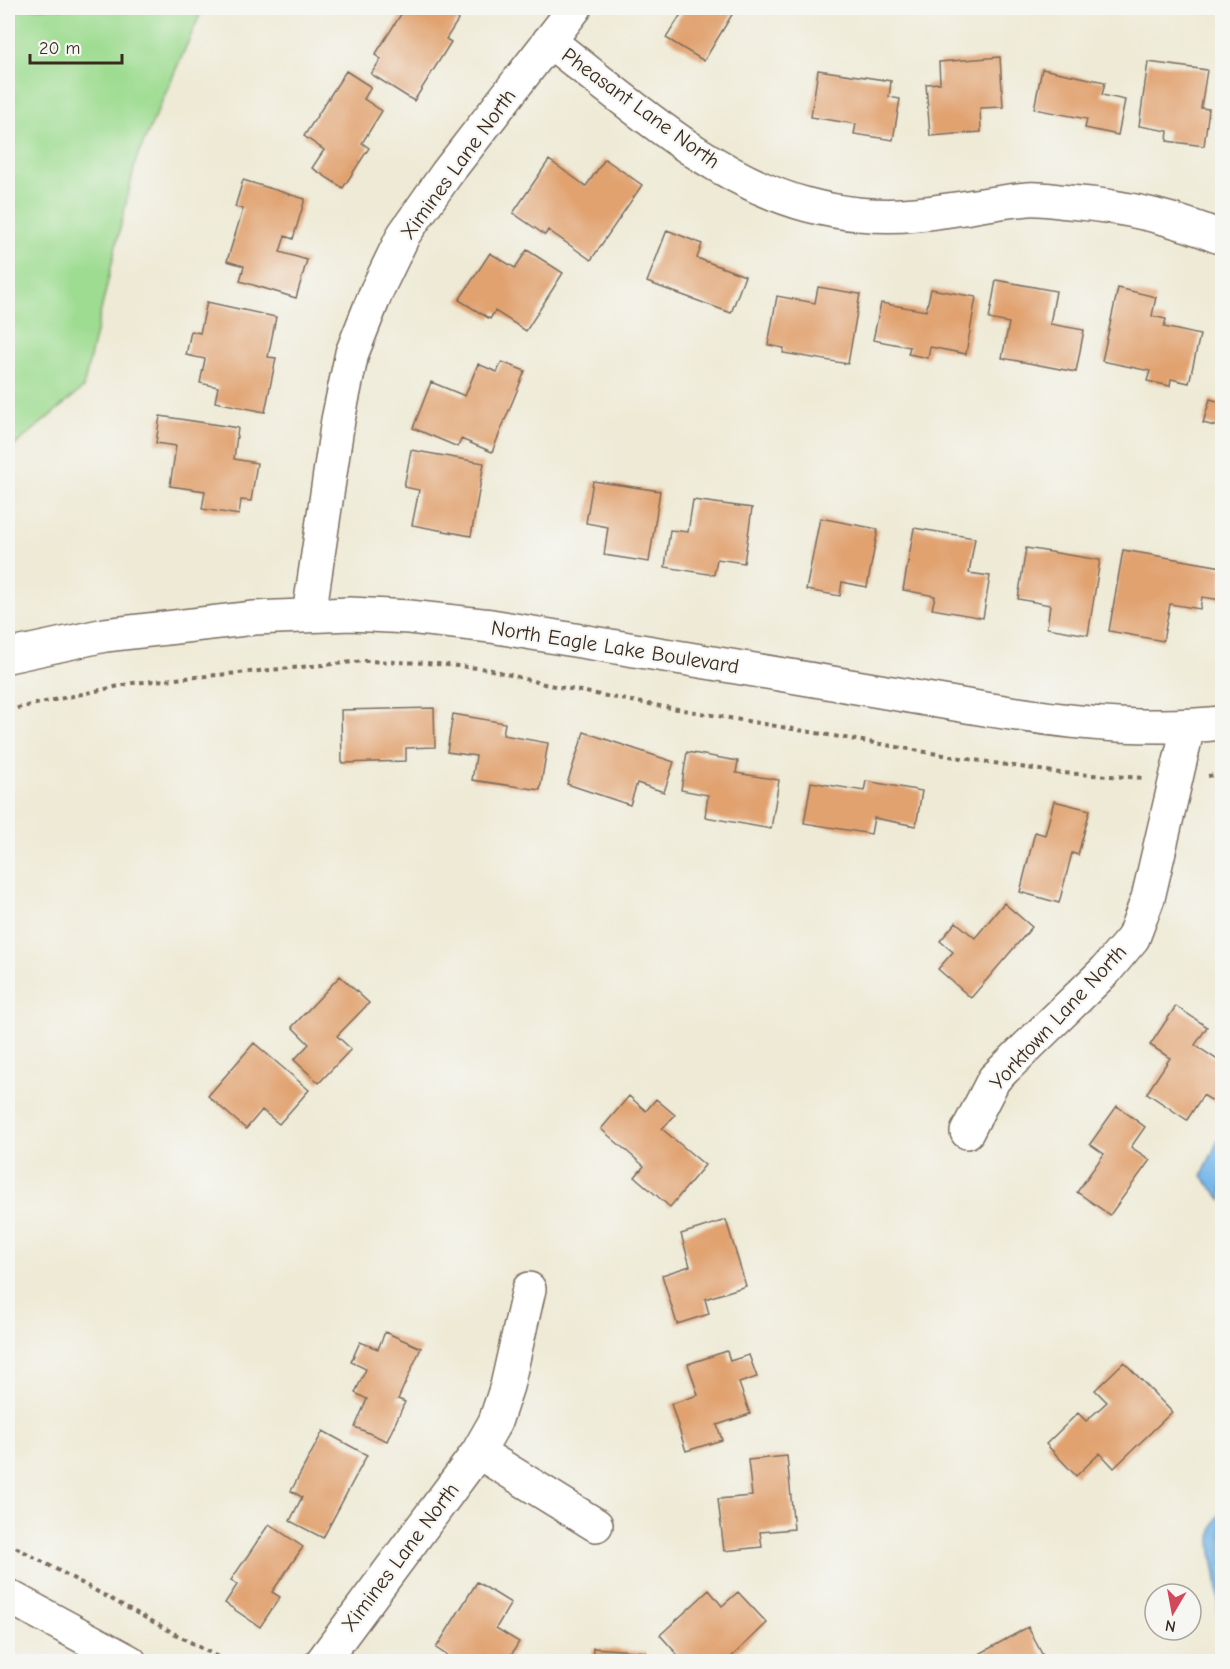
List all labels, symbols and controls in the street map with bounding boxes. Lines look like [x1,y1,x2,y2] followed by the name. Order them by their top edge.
[30,27,122,65] scale bar
[39,38,80,59] text: 20 m
[557,43,725,173] street label: Pheasant Lane North
[395,84,521,244] street label: Ximines Lane North
[489,616,741,678] street label: North Eagle Lake Boulevard
[985,940,1131,1094] street label: Yorktown Lane North
[336,1478,464,1636] street label: Ximines Lane North
[1143,1582,1203,1642] north arrow
[1164,1616,1177,1636] text: N

